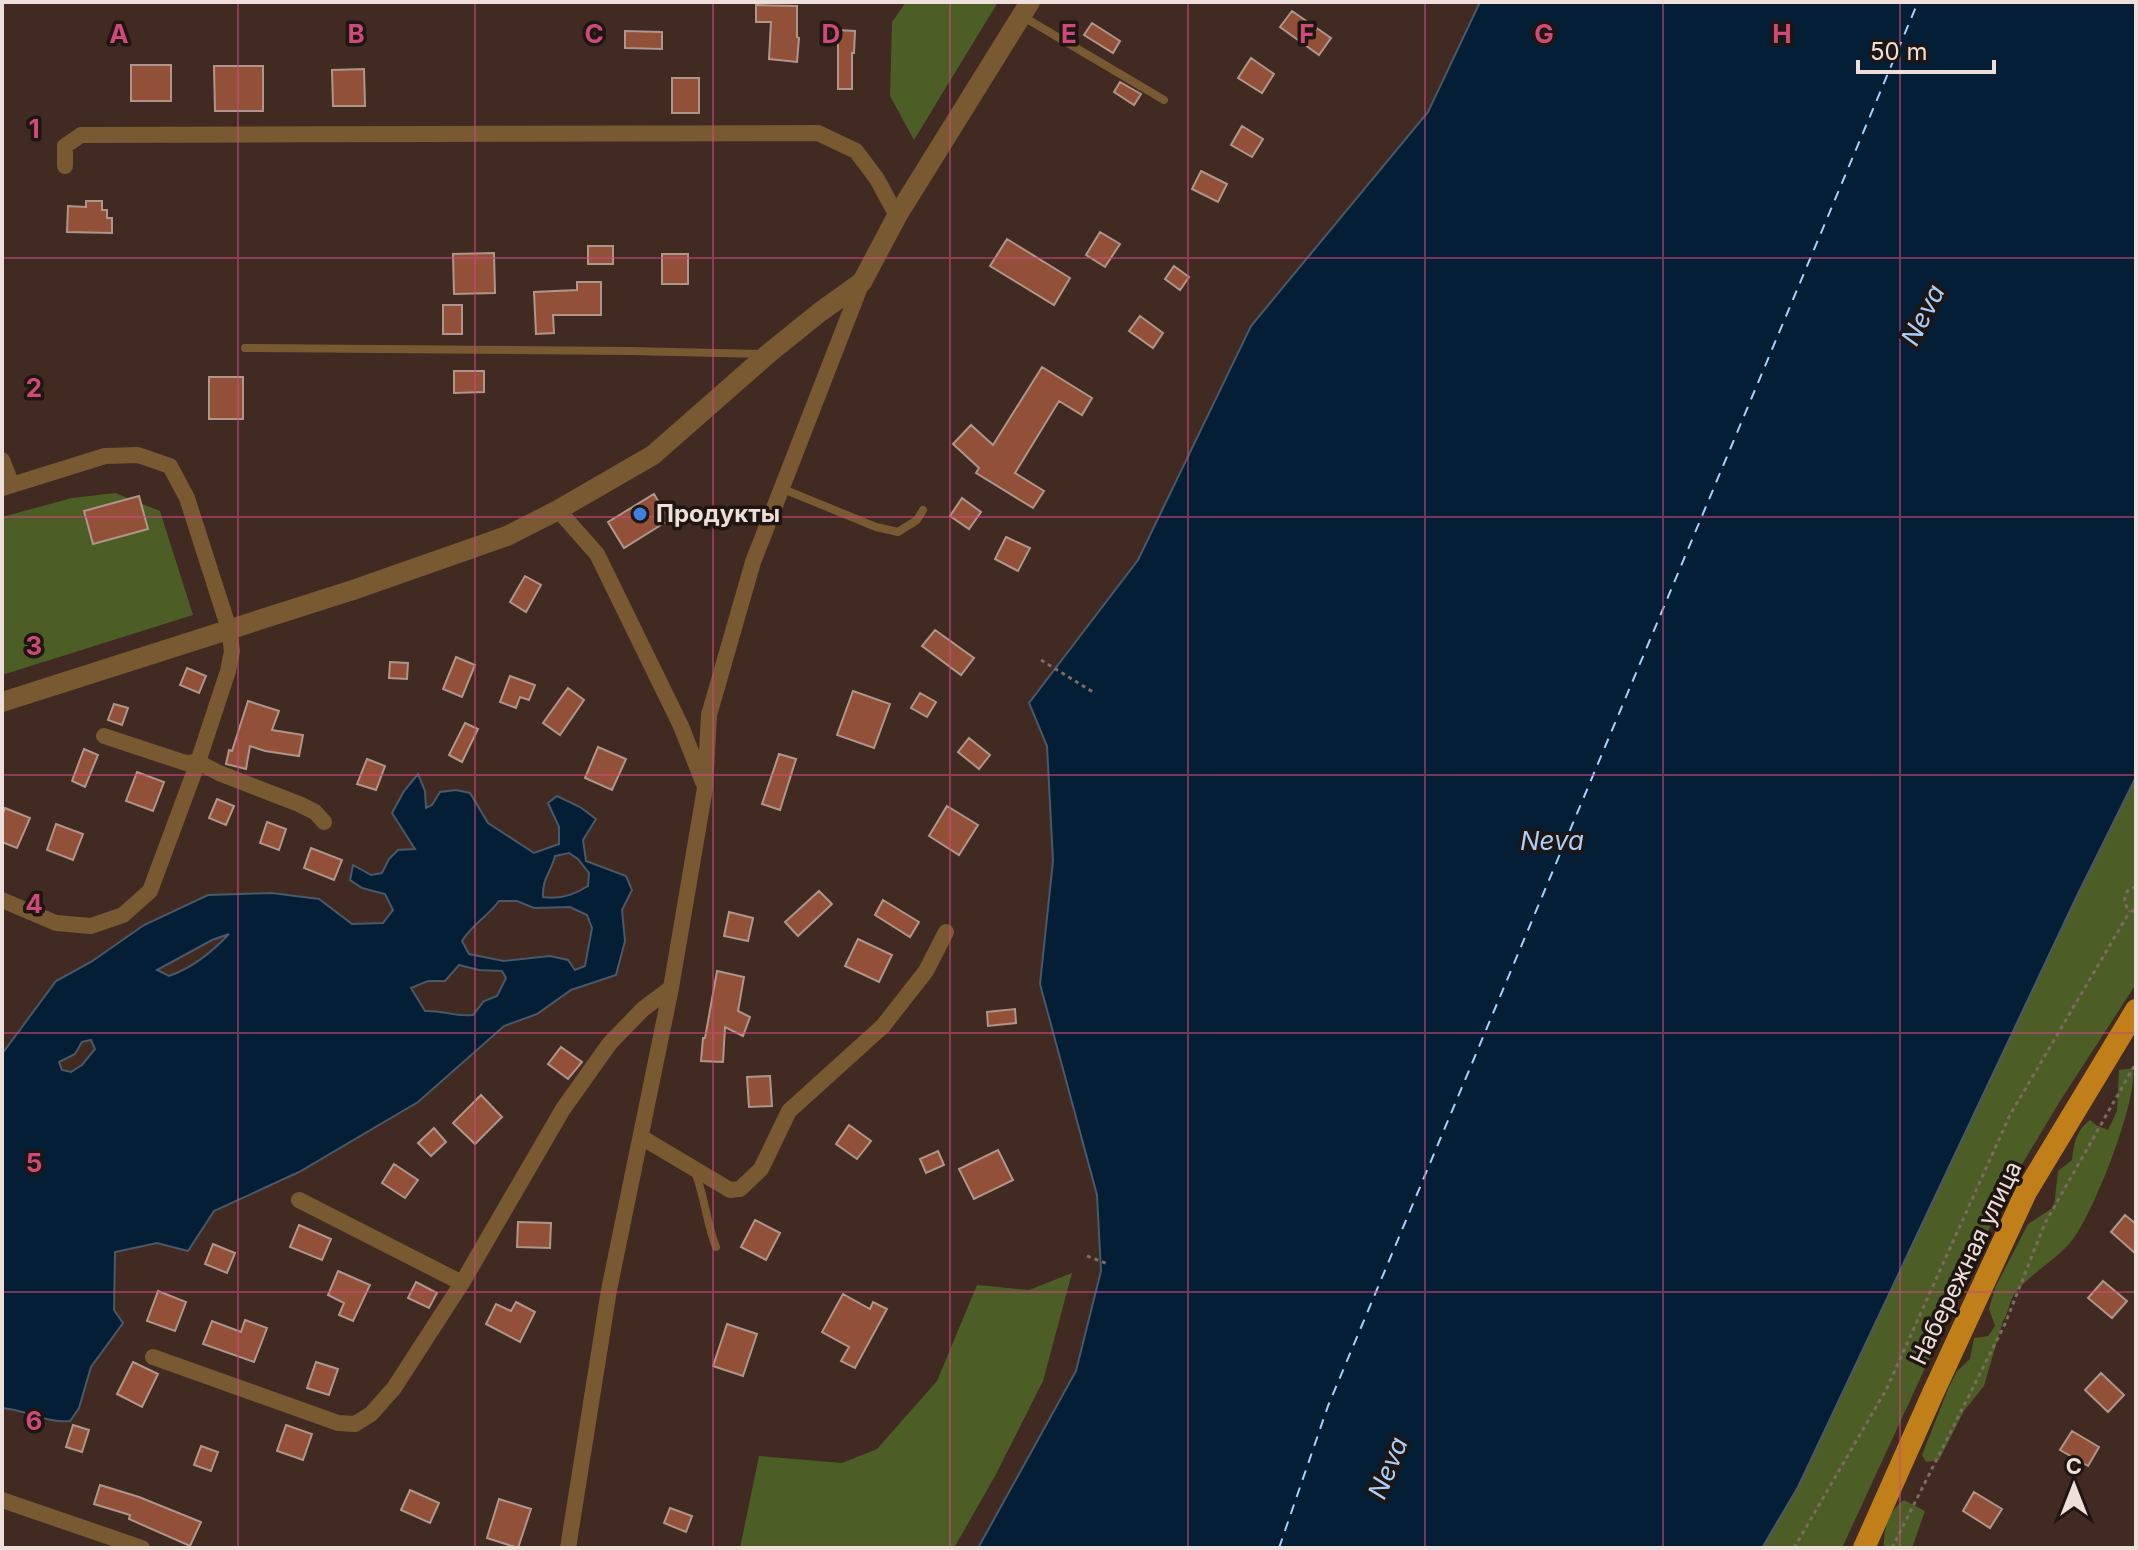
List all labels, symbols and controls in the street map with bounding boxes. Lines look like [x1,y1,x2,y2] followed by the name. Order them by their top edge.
[109,18,129,49] text: A
[347,18,365,49] text: B
[584,18,604,49] text: C
[822,18,840,49] text: D
[1061,18,1077,49] text: E
[1299,18,1315,49] text: F
[1534,18,1554,49] text: G
[1772,18,1792,49] text: H
[1858,24,1994,74] scale bar
[1870,37,1928,66] text: 50 m
[28,113,40,144] text: 1
[1894,279,1951,350] water label: Neva
[26,372,42,403] text: 2
[656,499,780,528] place label: Продукты
[631,505,649,523] marker: Продукты
[26,630,42,661] text: 3
[1520,825,1584,856] water label: Neva
[25,888,43,919] text: 4
[26,1147,42,1178] text: 5
[1904,1156,2027,1369] street label: Набережная улица
[26,1405,42,1436] text: 6
[1361,1432,1414,1503] water label: Neva
[2034,1446,2114,1526] north arrow
[2066,1453,2082,1479] text: С

